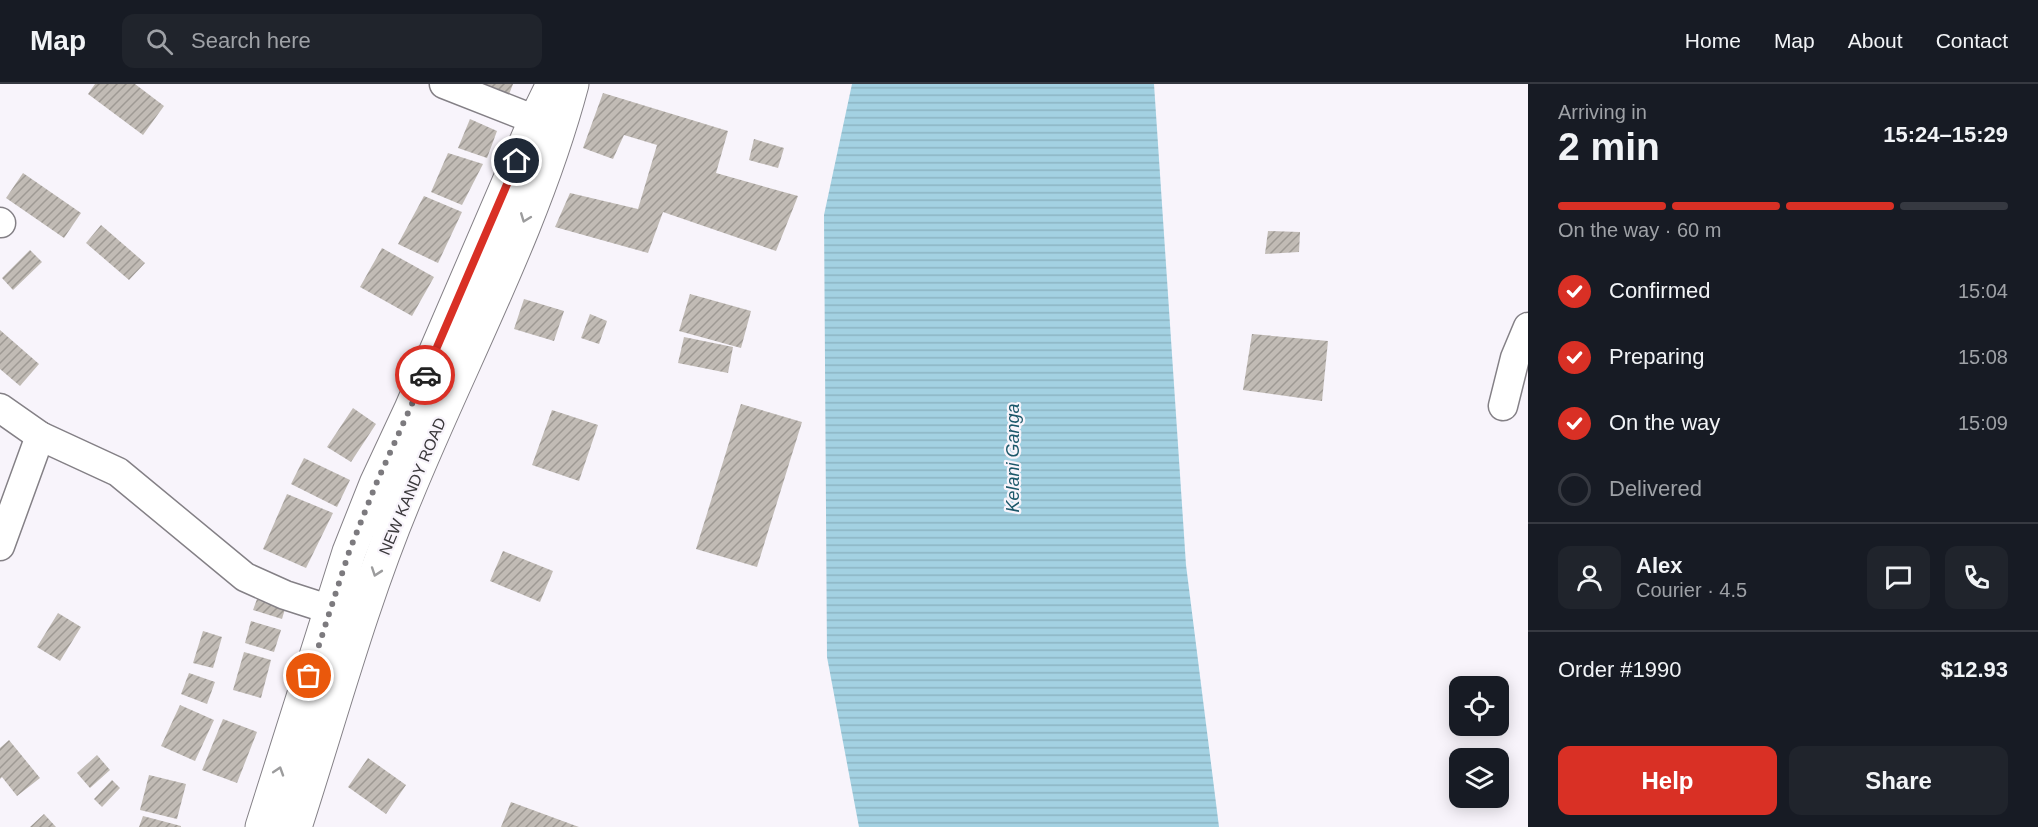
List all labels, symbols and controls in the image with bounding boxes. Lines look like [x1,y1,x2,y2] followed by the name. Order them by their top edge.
[122,14,542,68] search box
[30,25,86,56] text: Map
[143,25,176,58] icon: search
[191,28,311,53] text: Search here
[1685,29,1741,52] text: Home
[1774,29,1815,52] text: Map
[1848,29,1903,52] text: About
[1936,29,2008,52] text: Contact
[1558,101,1647,123] text: Arriving in
[1883,122,2008,147] text: 15:24–15:29
[1558,125,1660,168] text: 2 min
[491,135,542,186] pin
[500,144,533,177] icon: home
[520,213,533,223] one-way arrow
[1558,219,1721,241] text: On the way · 60 m
[1558,275,1591,308] icon: check
[1609,278,1710,303] text: Confirmed
[1958,280,2008,302] text: 15:04
[1558,341,1591,374] icon: check
[1609,344,1704,369] text: Preparing
[395,345,455,405] courier
[1958,346,2008,368] text: 15:08
[409,359,442,392] icon: car
[1003,403,1023,513] water label: Kelani Ganga
[1558,407,1591,440] icon: check
[1609,410,1720,435] text: On the way
[1958,412,2008,434] text: 15:09
[376,415,449,557] street label: NEW KANDY ROAD
[1609,476,1702,501] text: Delivered
[1558,546,1621,609] button: person
[1867,546,1930,609] button: chat
[1945,546,2008,609] button: phone
[1636,553,1682,578] text: Alex
[371,566,383,577] one-way arrow
[1636,579,1747,601] text: Courier · 4.5
[283,650,334,701] pin
[1558,657,1682,682] text: Order #1990
[1941,657,2008,682] text: $12.93
[292,659,325,692] icon: bag
[1449,676,1509,808] map controls
[1449,676,1509,736] button: locate
[1558,746,1777,815] button: Help
[1789,746,2008,815] button: Share
[1449,748,1509,808] button: layers
[272,766,285,777] one-way arrow

